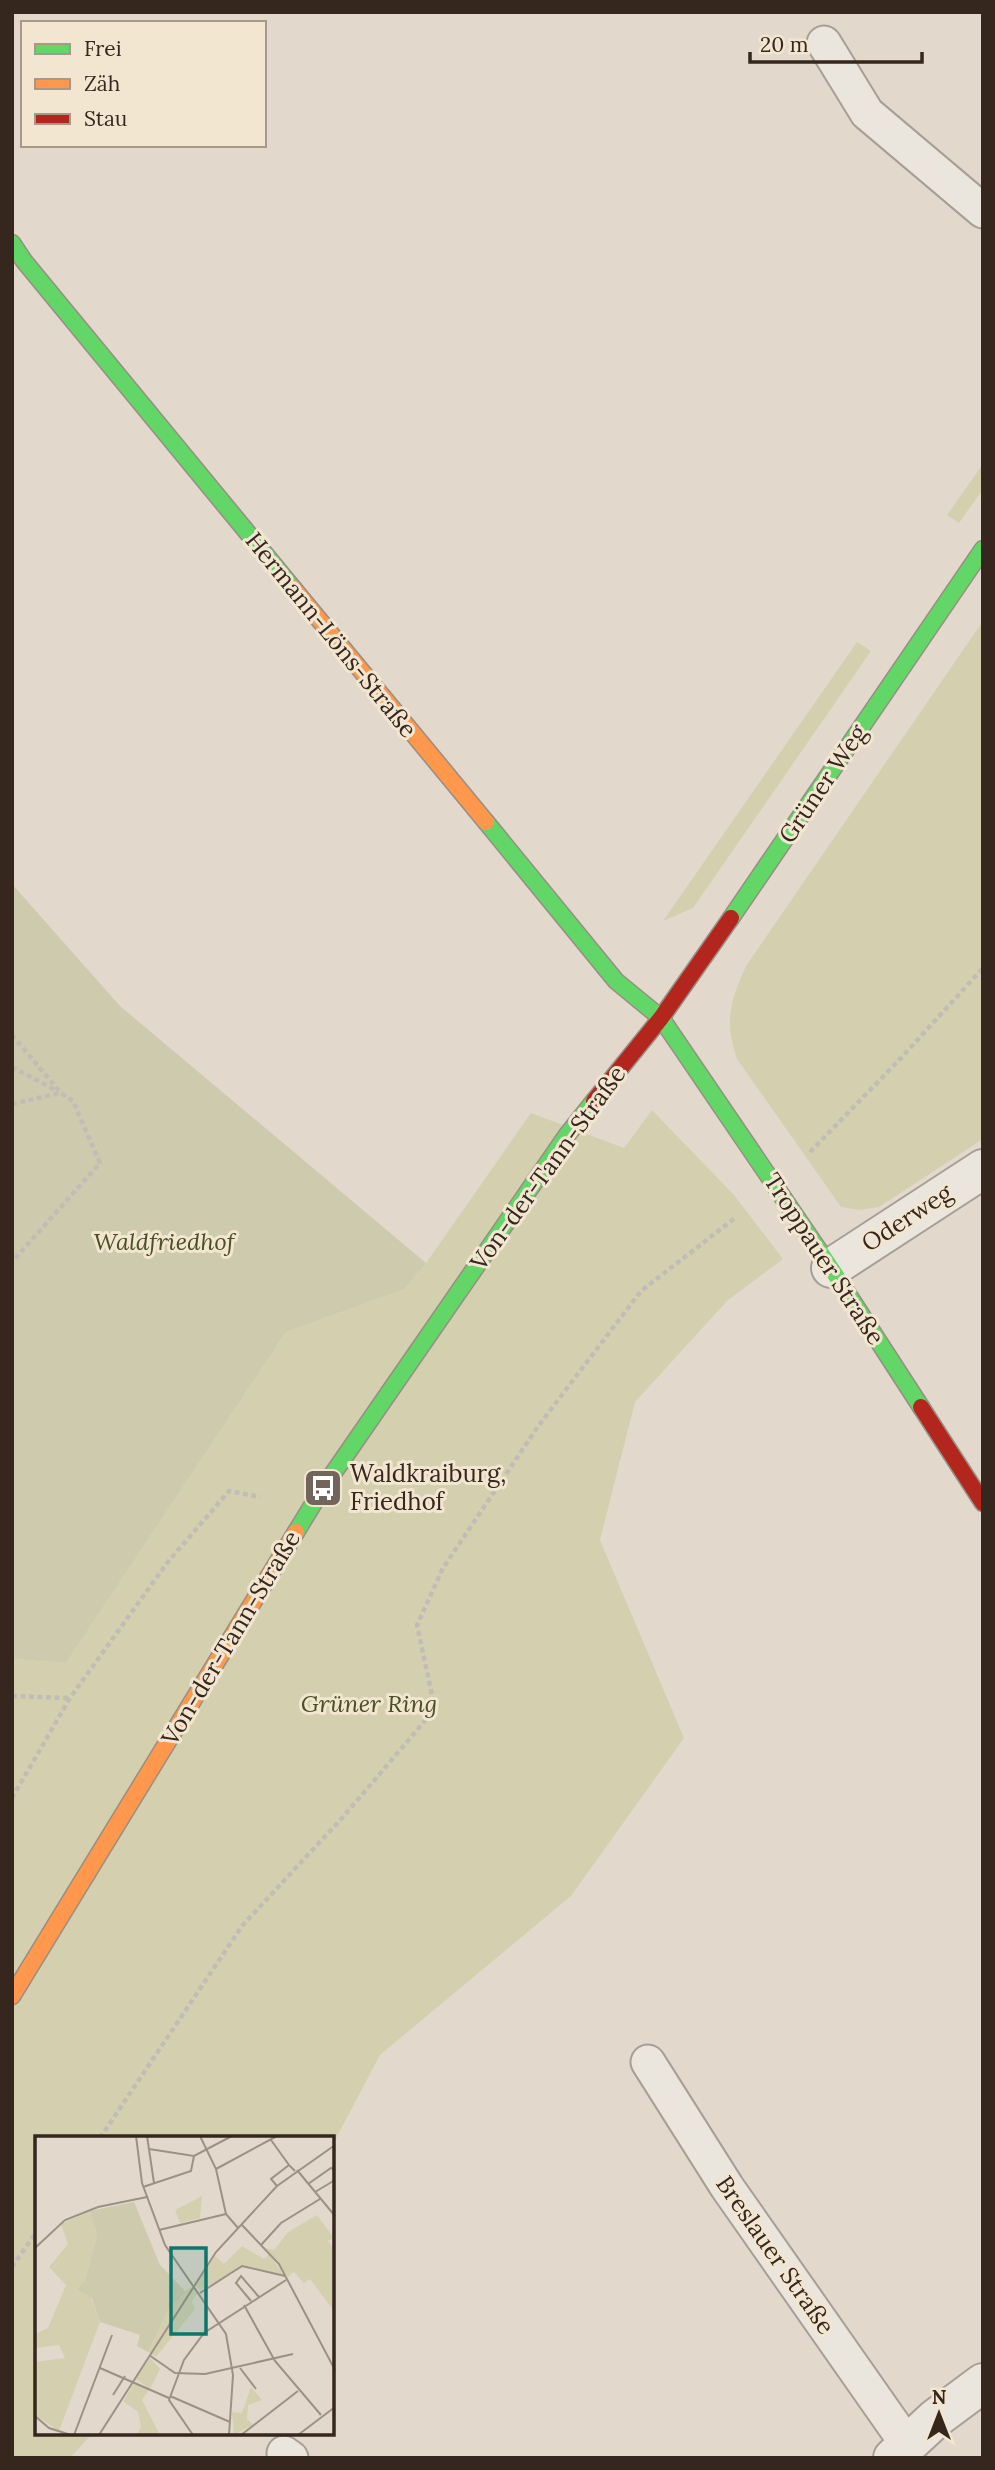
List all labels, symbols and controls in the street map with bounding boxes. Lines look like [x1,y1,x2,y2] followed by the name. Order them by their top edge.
[21,21,266,147] legend
[750,21,922,65] scale bar
[760,31,809,58] text: 20 m
[84,35,122,62] text: Frei
[84,70,120,97] text: Zäh
[84,105,127,132] text: Stau
[239,526,424,744] street label: Hermann-Löns-Straße
[772,718,874,849] street label: Grüner Weg
[462,1059,632,1277] street label: Von-der-Tann-Straße
[757,1167,892,1351] street label: Troppauer Straße
[855,1176,959,1258] street label: Oderweg
[94,1226,237,1257] park label: Waldfriedhof
[350,1458,506,1517] place label: Waldkraiburg, Friedhof
[302,1467,344,1509] bus stop icon: Waldkraiburg, Friedhof
[154,1525,307,1752] street label: Von-der-Tann-Straße
[301,1688,437,1719] park label: Grüner Ring
[35,2136,334,2435] inset map
[709,2169,842,2340] street label: Breslauer Straße
[904,2379,974,2449] north arrow
[932,2385,947,2409] text: N

